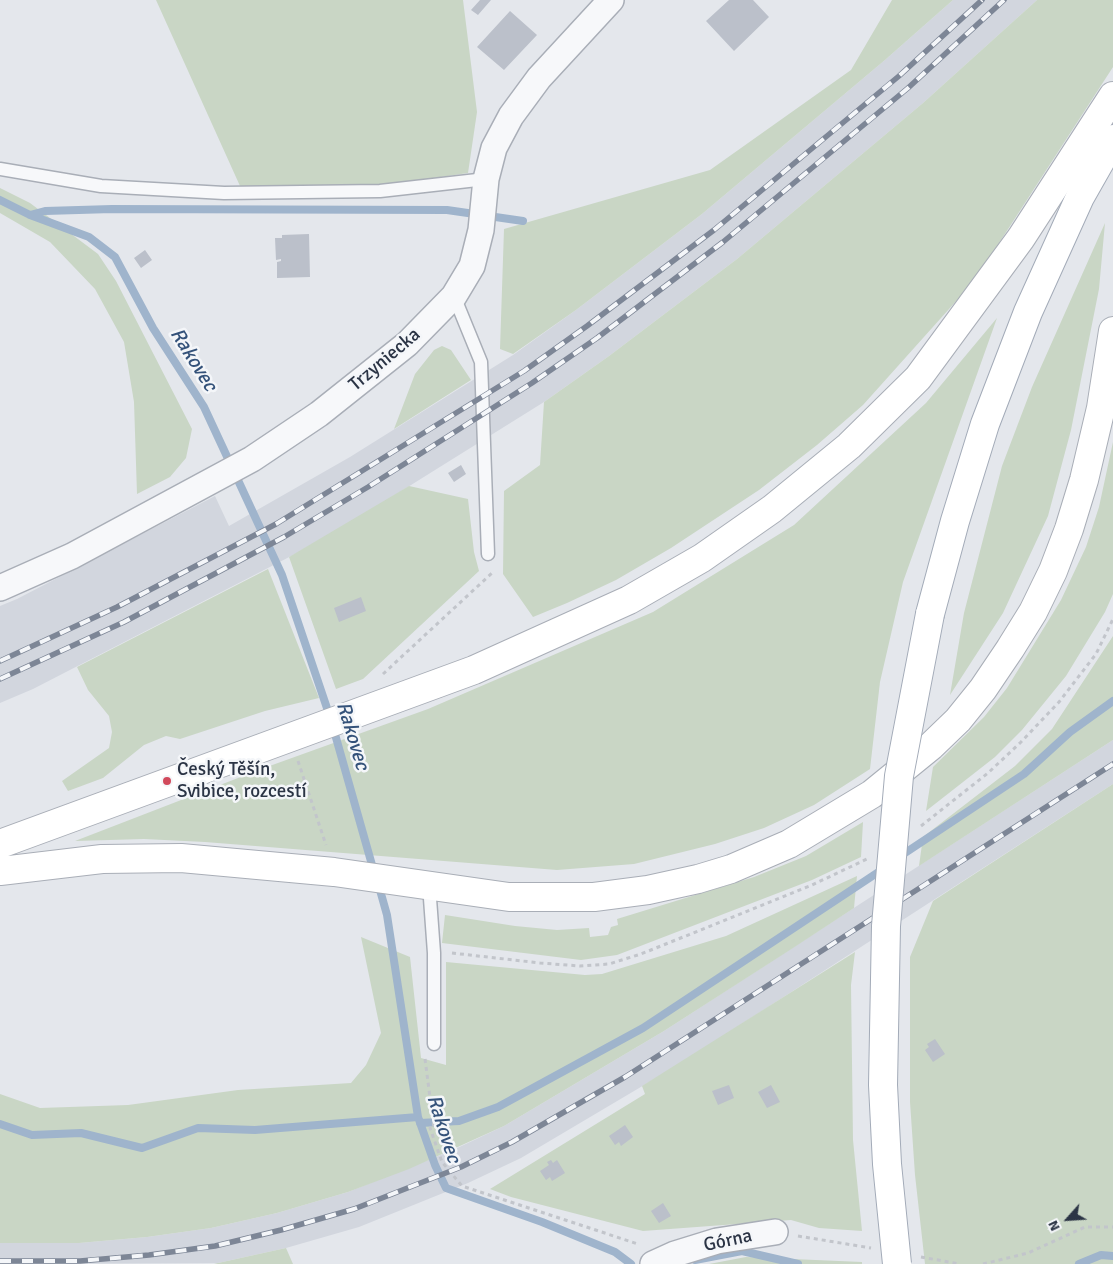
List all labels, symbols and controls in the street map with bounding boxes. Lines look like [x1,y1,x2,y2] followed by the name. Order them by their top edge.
[164,324,222,396] water label: Rakovec
[345,324,425,396] street label: Trzyniecka
[330,699,374,773] water label: Rakovec
[177,759,307,803] place label: Český Těšín, Svibice, rozcestí
[161,775,173,787] marker: Český Těšín, Svibice, rozcestí
[421,1092,465,1166] water label: Rakovec
[1043,1194,1093,1244] north arrow
[1044,1218,1064,1234] text: N
[702,1225,754,1257] street label: Górna

